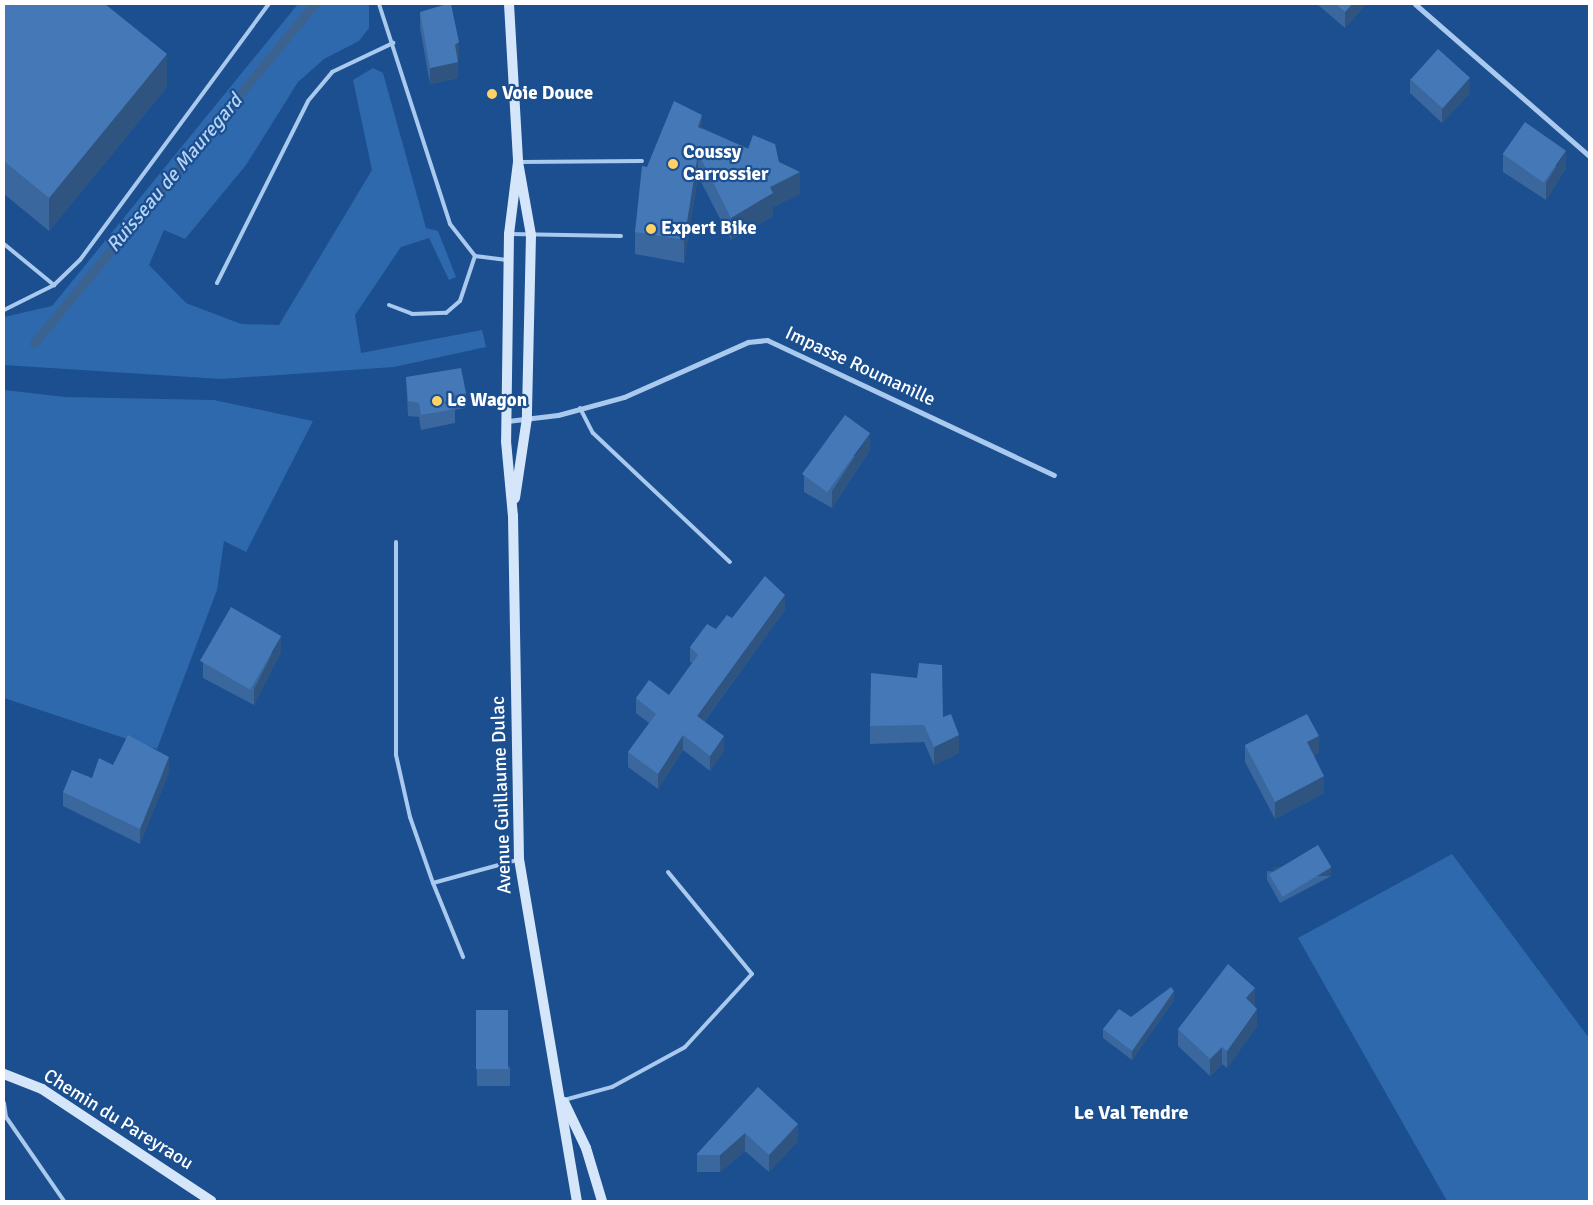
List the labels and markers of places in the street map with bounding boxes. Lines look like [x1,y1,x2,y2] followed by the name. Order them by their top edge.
[502,83,593,105] place label: Voie Douce
[486,88,498,100] marker: Voie Douce
[683,142,769,186] place label: Coussy Carrossier
[667,158,679,170] marker: Coussy Carrossier
[661,218,757,240] place label: Expert Bike
[645,223,657,235] marker: Expert Bike
[447,390,527,412] place label: Le Wagon
[431,395,443,407] marker: Le Wagon

